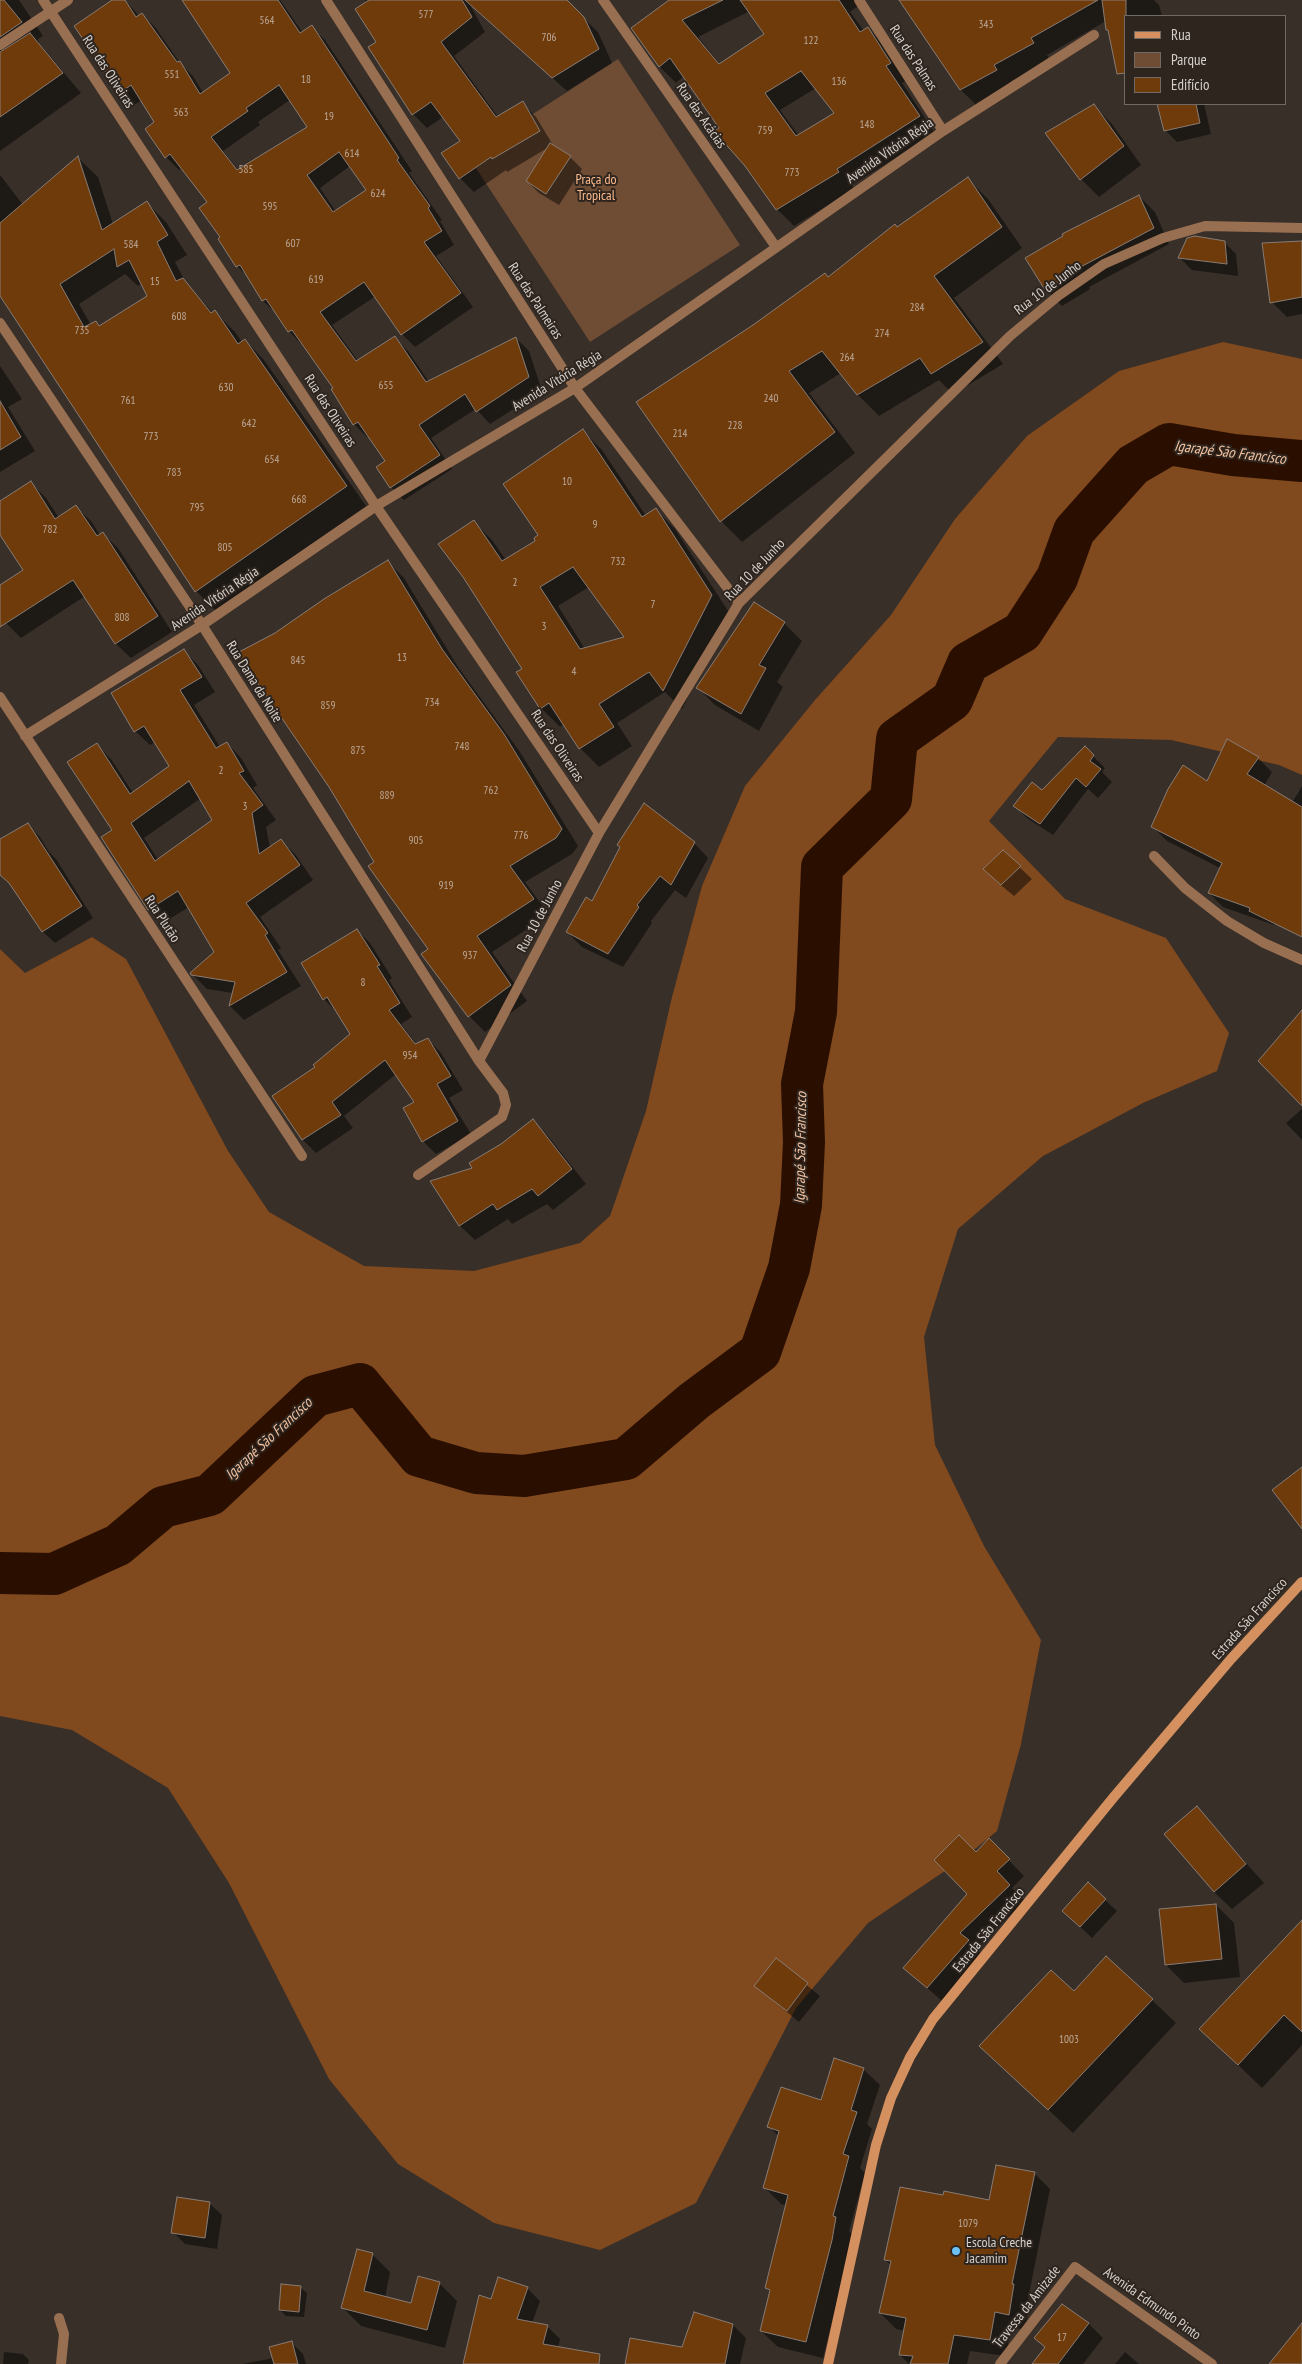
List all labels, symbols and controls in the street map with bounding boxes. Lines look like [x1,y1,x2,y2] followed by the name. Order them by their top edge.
[419,8,433,22] house number: 577
[260,14,274,28] house number: 564
[1124,15,1287,105] legend
[979,18,993,32] house number: 343
[886,22,940,94] street label: Rua das Palmas
[1171,25,1191,44] text: Rua
[542,31,556,45] house number: 706
[78,33,138,111] street label: Rua das Oliveiras
[804,34,818,48] house number: 122
[1171,50,1207,69] text: Parque
[165,68,179,82] house number: 551
[301,73,311,87] house number: 18
[832,75,846,89] house number: 136
[1171,75,1209,94] text: Edifício
[672,80,730,152] street label: Rua das Acácias
[174,106,188,120] house number: 563
[324,110,334,124] house number: 19
[843,115,937,187] street label: Avenida Vitória Régia
[860,118,874,132] house number: 148
[758,124,772,138] house number: 759
[345,147,359,161] house number: 614
[239,163,253,177] house number: 585
[785,166,799,180] house number: 773
[575,172,617,204] park label: Praça do Tropical
[371,187,385,201] house number: 624
[263,200,277,214] house number: 595
[286,237,300,251] house number: 607
[124,238,138,252] house number: 584
[1011,257,1085,319] street label: Rua 10 de Junho
[504,260,566,342] street label: Rua das Palmeiras
[309,273,323,287] house number: 619
[150,275,160,289] house number: 15
[910,301,924,315] house number: 284
[172,310,186,324] house number: 608
[75,324,89,338] house number: 735
[875,327,889,341] house number: 274
[509,347,605,415] street label: Avenida Vitória Régia
[840,351,854,365] house number: 264
[300,372,360,450] street label: Rua das Oliveiras
[379,379,393,393] house number: 655
[219,381,233,395] house number: 630
[764,392,778,406] house number: 240
[121,394,135,408] house number: 761
[242,417,256,431] house number: 642
[728,419,742,433] house number: 228
[673,427,687,441] house number: 214
[144,430,158,444] house number: 773
[1173,437,1287,469] water label: Igarapé São Francisco
[265,453,279,467] house number: 654
[167,466,181,480] house number: 783
[562,475,572,489] house number: 10
[292,493,306,507] house number: 668
[190,501,204,515] house number: 795
[593,518,597,532] house number: 9
[43,523,57,537] house number: 782
[721,536,789,604] street label: Rua 10 de Junho
[218,541,232,555] house number: 805
[611,555,625,569] house number: 732
[168,563,262,635] street label: Avenida Vitória Régia
[513,576,517,590] house number: 2
[651,598,655,612] house number: 7
[115,611,129,625] house number: 808
[542,620,546,634] house number: 3
[222,638,286,726] street label: Rua Dama da Noite
[397,651,407,665] house number: 13
[291,654,305,668] house number: 845
[572,665,576,679] house number: 4
[425,696,439,710] house number: 734
[321,699,335,713] house number: 859
[527,707,587,785] street label: Rua das Oliveiras
[455,740,469,754] house number: 748
[351,744,365,758] house number: 875
[219,764,223,778] house number: 2
[484,784,498,798] house number: 762
[380,789,394,803] house number: 889
[243,800,247,814] house number: 3
[514,829,528,843] house number: 776
[409,834,423,848] house number: 905
[514,877,566,955] street label: Rua 10 de Junho
[439,879,453,893] house number: 919
[141,892,183,946] street label: Rua Plutão
[463,949,477,963] house number: 937
[361,976,365,990] house number: 8
[403,1049,417,1063] house number: 954
[791,1092,811,1204] water label: Igarapé São Francisco
[222,1394,316,1484] water label: Igarapé São Francisco
[1209,1575,1291,1663] street label: Estrada São Francisco
[950,1884,1028,1976] street label: Estrada São Francisco
[1059,2033,1079,2047] house number: 1003
[958,2217,978,2231] house number: 1079
[966,2235,1032,2268] place label: Escola Creche Jacamim
[950,2245,962,2257] marker: Escola Creche Jacamim
[990,2263,1064,2351] street label: Travessa da Amizade
[1100,2264,1204,2344] street label: Avenida Edmundo Pinto
[1057,2331,1067,2345] house number: 17

